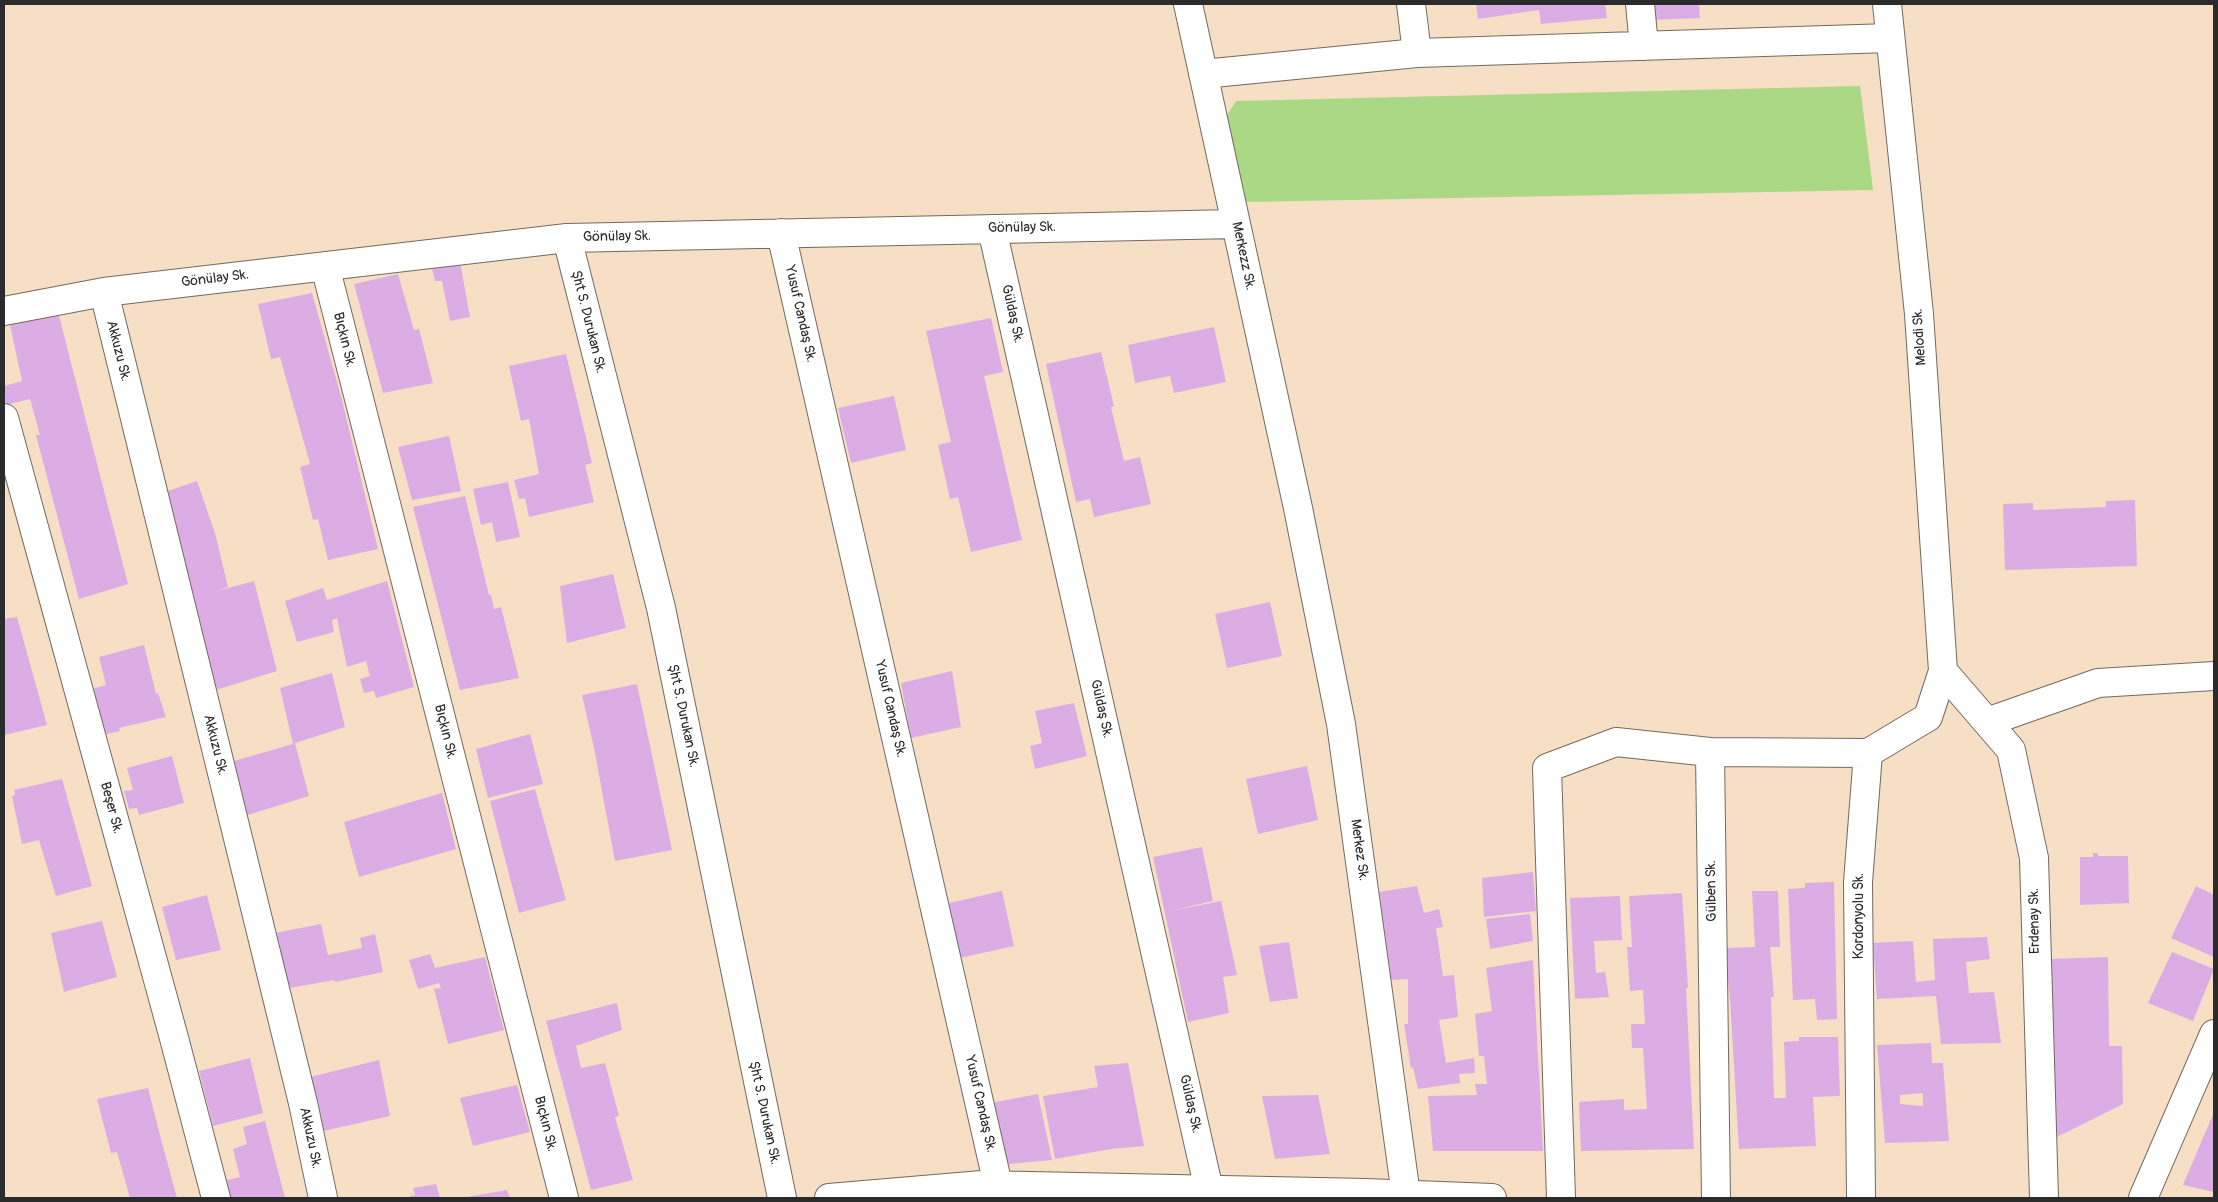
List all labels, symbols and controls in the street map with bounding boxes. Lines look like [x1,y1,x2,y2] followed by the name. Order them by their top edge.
[988,219,1056,237] street label: Gönülay Sk.
[1228,220,1258,292] street label: Merkezz Sk.
[583,228,651,246] street label: Gönülay Sk.
[781,264,819,364] street label: Yusuf Candaş Sk.
[180,267,250,291] street label: Gönülay Sk.
[567,269,609,375] street label: Şht S. Durukan Sk.
[997,283,1027,345] street label: Güldaş Sk.
[1910,308,1930,366] street label: Melodi Sk.
[329,311,359,369] street label: Bıçkın Sk.
[102,319,134,383] street label: Akkuzu Sk.
[871,659,909,759] street label: Yusuf Candaş Sk.
[664,663,702,769] street label: Şht S. Durukan Sk.
[1086,678,1116,740] street label: Güldaş Sk.
[430,703,460,761] street label: Bıçkın Sk.
[199,713,231,777] street label: Akkuzu Sk.
[96,780,126,836] street label: Beşer Sk.
[1346,818,1372,882] street label: Merkez Sk.
[1703,860,1721,922] street label: Gülben Sk.
[1851,873,1867,959] street label: Kordonyolu Sk.
[2026,888,2044,954] street label: Erdenay Sk.
[961,1054,999,1154] street label: Yusuf Candaş Sk.
[745,1060,783,1166] street label: Şht S. Durukan Sk.
[1175,1073,1205,1135] street label: Güldaş Sk.
[530,1095,560,1153] street label: Bıçkın Sk.
[295,1106,325,1170] street label: Akkuzu Sk.

